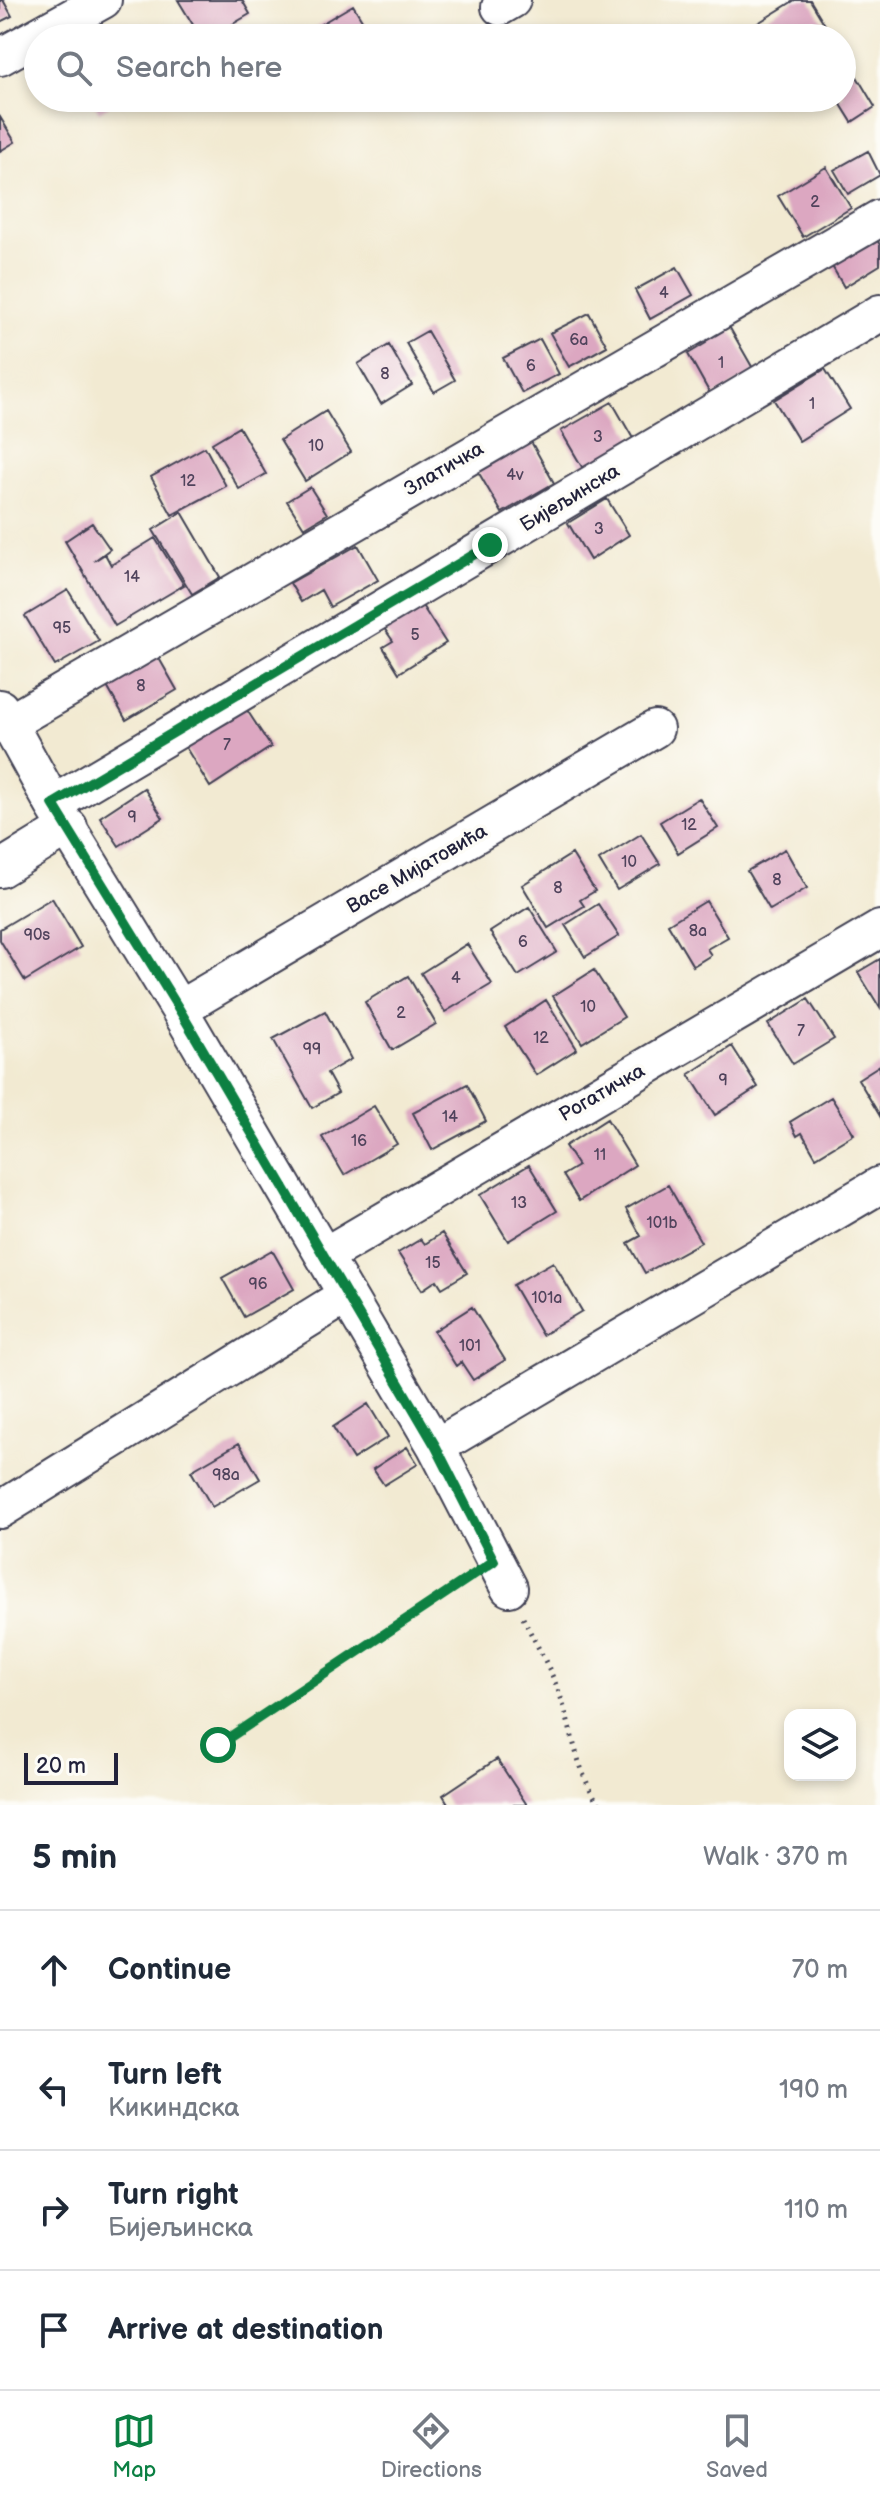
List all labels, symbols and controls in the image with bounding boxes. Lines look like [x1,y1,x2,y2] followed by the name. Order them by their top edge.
[24,24,856,112] search box
[52,46,96,90] icon: search
[116,50,282,86] text: Search here
[810,193,820,212] house number: 2
[659,284,669,303] house number: 4
[570,331,588,350] house number: 6a
[718,354,724,373] house number: 1
[526,357,536,376] house number: 6
[380,365,390,384] house number: 8
[809,395,815,414] house number: 1
[593,428,603,447] house number: 3
[308,437,324,456] house number: 10
[400,437,488,501] street label: Златичка
[516,459,624,537] street label: Бијељинска
[506,466,524,485] house number: 4v
[180,472,196,491] house number: 12
[594,520,604,539] house number: 3
[472,527,508,563] route end
[124,568,140,587] house number: 14
[53,619,71,638] house number: 95
[410,626,420,645] house number: 5
[136,677,146,696] house number: 8
[223,736,231,755] house number: 7
[127,808,137,827] house number: 9
[681,816,697,835] house number: 12
[343,819,492,919] street label: Васе Мијатовића
[621,853,637,872] house number: 10
[772,871,782,890] house number: 8
[553,879,563,898] house number: 8
[689,922,707,941] house number: 8a
[24,926,50,945] house number: 90s
[518,933,528,952] house number: 6
[451,969,461,988] house number: 4
[580,998,596,1017] house number: 10
[396,1004,406,1023] house number: 2
[797,1022,805,1041] house number: 7
[533,1029,549,1048] house number: 12
[303,1040,321,1059] house number: 99
[555,1059,649,1127] street label: Рогатичка
[718,1071,728,1090] house number: 9
[442,1108,458,1127] house number: 14
[351,1132,367,1151] house number: 16
[594,1146,606,1165] house number: 11
[511,1194,527,1213] house number: 13
[647,1214,677,1233] house number: 101b
[425,1254,441,1273] house number: 15
[248,1275,268,1294] house number: 96
[532,1289,562,1308] house number: 101a
[459,1337,481,1356] house number: 101
[212,1466,240,1485] house number: 98a
[784,1709,856,1781] map controls
[784,1709,856,1781] button: layers
[200,1727,236,1763] route start
[24,1749,118,1785] scale bar
[36,1753,86,1780] text: 20 m
[32,1837,117,1878] text: 5 min
[703,1842,848,1873] text: Walk · 370 m
[32,1948,76,1992] icon: ahead
[108,1952,231,1988] text: Continue
[791,1955,848,1986] text: 70 m
[108,2057,222,2093] text: Turn left
[32,2068,76,2112] icon: left
[779,2075,848,2106] text: 190 m
[108,2093,240,2124] text: Кикиндска
[108,2177,239,2213] text: Turn right
[32,2188,76,2232] icon: right
[784,2195,848,2226] text: 110 m
[108,2213,253,2244] text: Бијељинска
[32,2308,76,2352] icon: arrive
[108,2312,384,2348] text: Arrive at destination
[112,2409,156,2484] tab: Map
[381,2409,482,2484] tab: Directions
[706,2409,768,2484] tab: Saved

